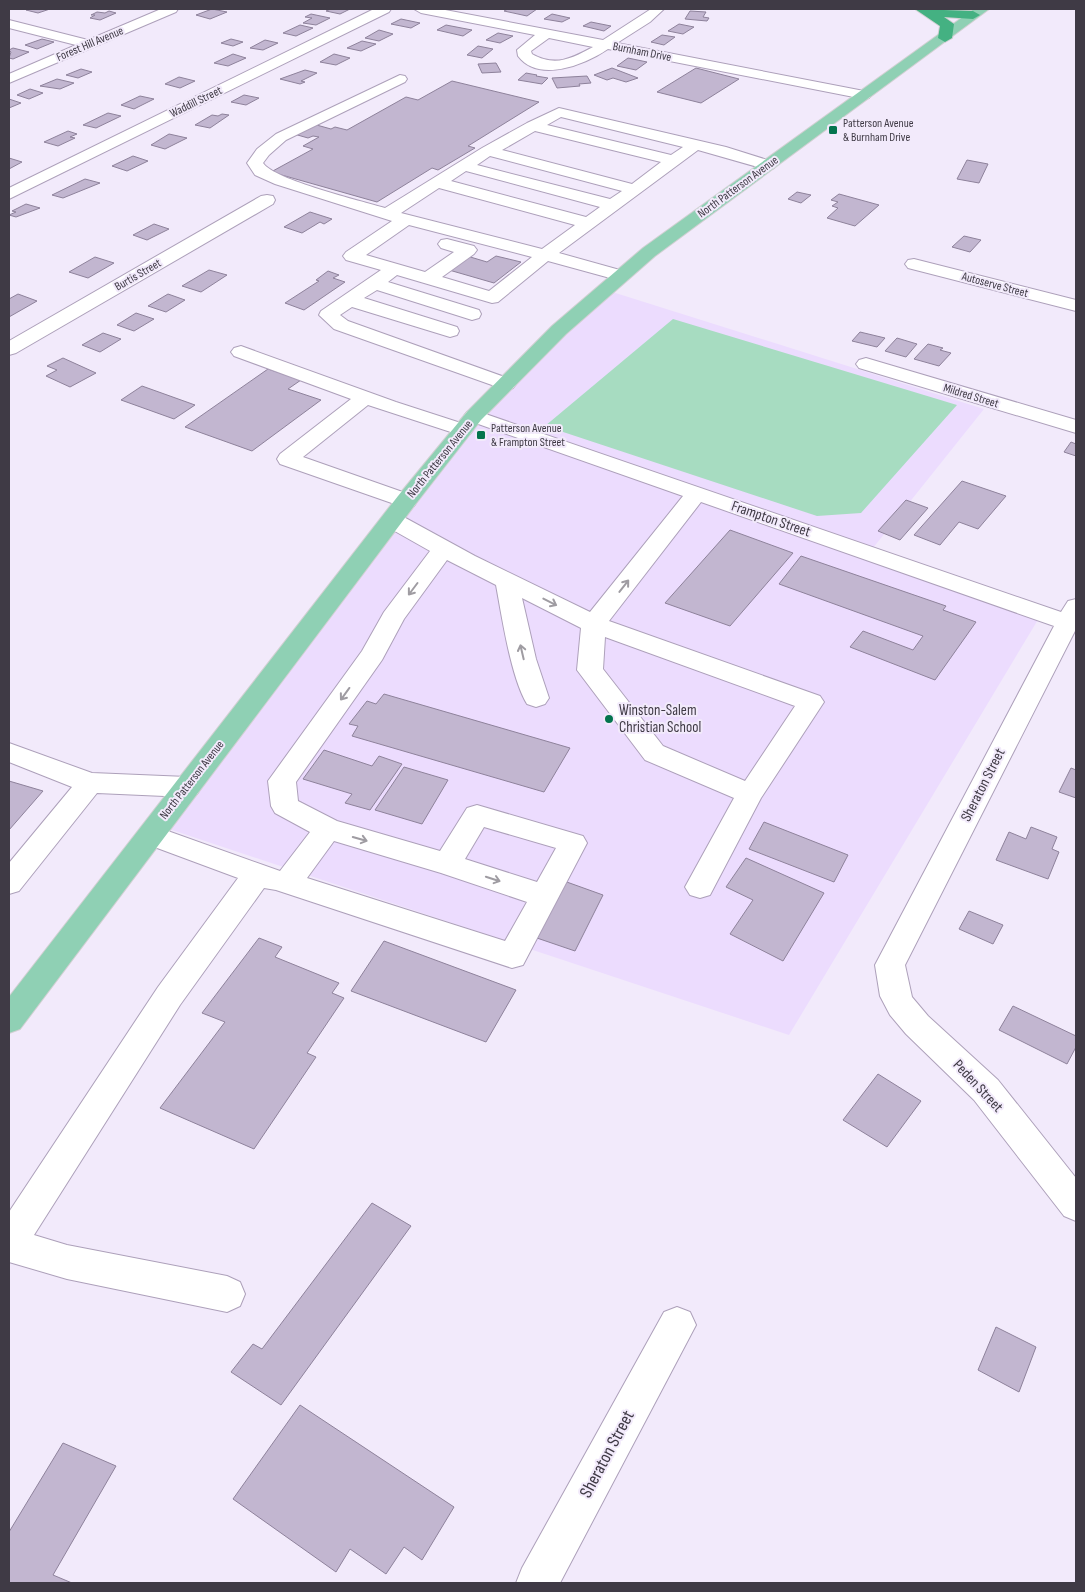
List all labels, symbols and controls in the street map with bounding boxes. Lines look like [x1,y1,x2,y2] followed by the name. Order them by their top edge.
[54,23,126,65] street label: Forest Hill Avenue
[611,39,673,65] street label: Burnham Drive
[168,83,225,121] street label: Waddill Street
[843,116,914,145] place label: Patterson Avenue & Burnham Drive
[827,124,839,136] marker: Patterson Avenue & Burnham Drive
[695,153,781,221] street label: North Patterson Avenue
[112,255,164,294] street label: Burtis Street
[959,269,1030,301] street label: Autoserve Street
[942,381,1001,412] street label: Mildred Street
[404,417,476,501] street label: North Patterson Avenue
[491,421,565,450] place label: Patterson Avenue & Frampton Street
[475,429,487,441] marker: Patterson Avenue & Frampton Street
[729,497,813,542] street label: Frampton Street
[618,580,629,593] one-way arrow
[408,582,419,595] one-way arrow
[542,598,557,607] one-way arrow
[517,644,526,660] one-way arrow
[340,686,350,700] one-way arrow
[619,701,701,737] place label: Winston-Salem Christian School
[603,713,615,725] marker: Winston-Salem Christian School
[157,737,228,822] street label: North Patterson Avenue
[956,745,1010,825] street label: Sheraton Street
[352,834,368,844] one-way arrow
[485,875,500,884] one-way arrow
[949,1056,1007,1117] street label: Peden Street
[575,1406,639,1501] street label: Sheraton Street

